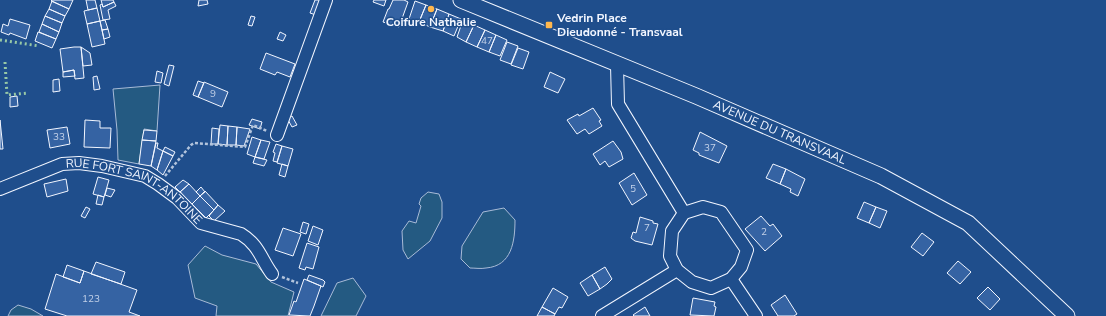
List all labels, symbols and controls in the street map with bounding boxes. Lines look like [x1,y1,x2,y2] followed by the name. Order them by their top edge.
[426,4,436,14] marker: Coifure Nathalie
[556,10,683,40] place label: Vedrin Place Dieudonné - Transvaal
[386,14,477,30] place label: Coifure Nathalie
[544,20,554,30] marker: Vedrin Place Dieudonné - Transvaal
[481,34,493,48] house number: 47
[210,87,216,101] house number: 9
[711,96,849,168] street label: AVENUE DU TRANSVAAL
[53,130,65,144] house number: 33
[704,141,716,155] house number: 37
[65,155,206,228] street label: RUE FORT SAINT-ANTOINE
[630,182,636,196] house number: 5
[644,221,650,235] house number: 7
[761,225,767,239] house number: 2
[82,292,100,306] house number: 123

